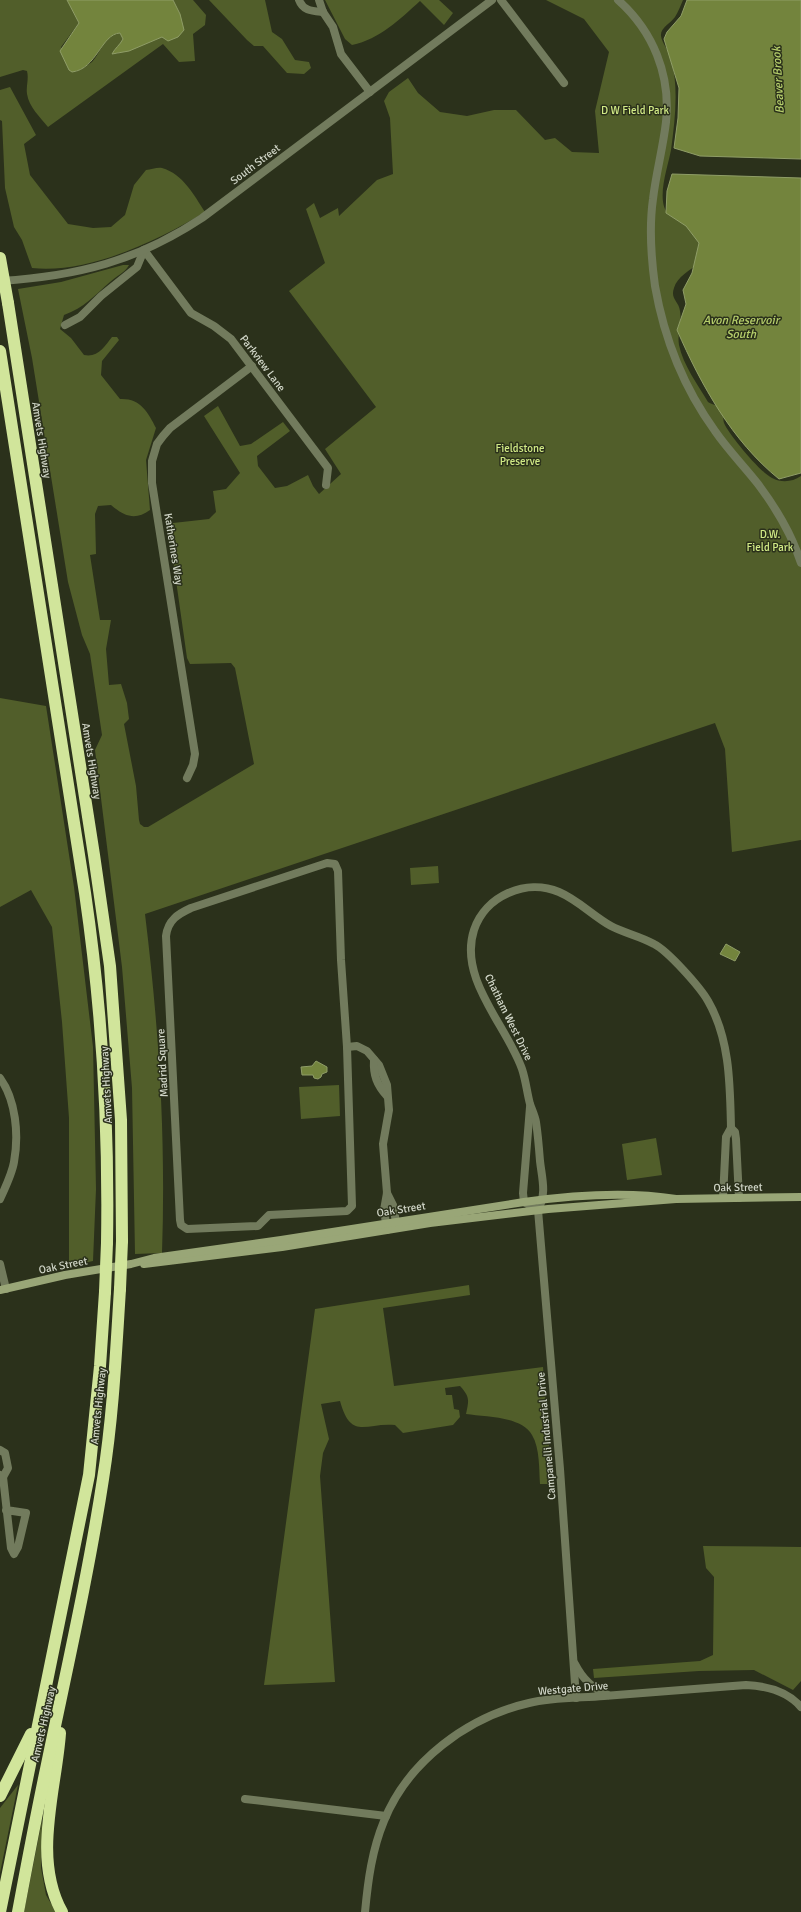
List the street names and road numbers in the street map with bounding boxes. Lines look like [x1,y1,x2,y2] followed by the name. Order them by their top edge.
[228,141,283,187] street label: South Street
[237,332,288,394] street label: Parkview Lane
[29,401,54,480] street label: Amvets Highway
[161,512,186,587] street label: Katherines Way
[79,722,104,801] street label: Amvets Highway
[482,972,535,1063] street label: Chatham West Drive
[154,1028,171,1098] street label: Madrid Square
[98,1045,115,1124] street label: Amvets Highway
[713,1181,763,1194] street label: Oak Street
[376,1199,427,1220] street label: Oak Street
[38,1254,89,1277] street label: Oak Street
[88,1366,109,1445] street label: Amvets Highway
[534,1371,559,1500] street label: Campanelli Industrial Drive
[537,1679,609,1698] street label: Westgate Drive
[28,1684,59,1763] street label: Amvets Highway

